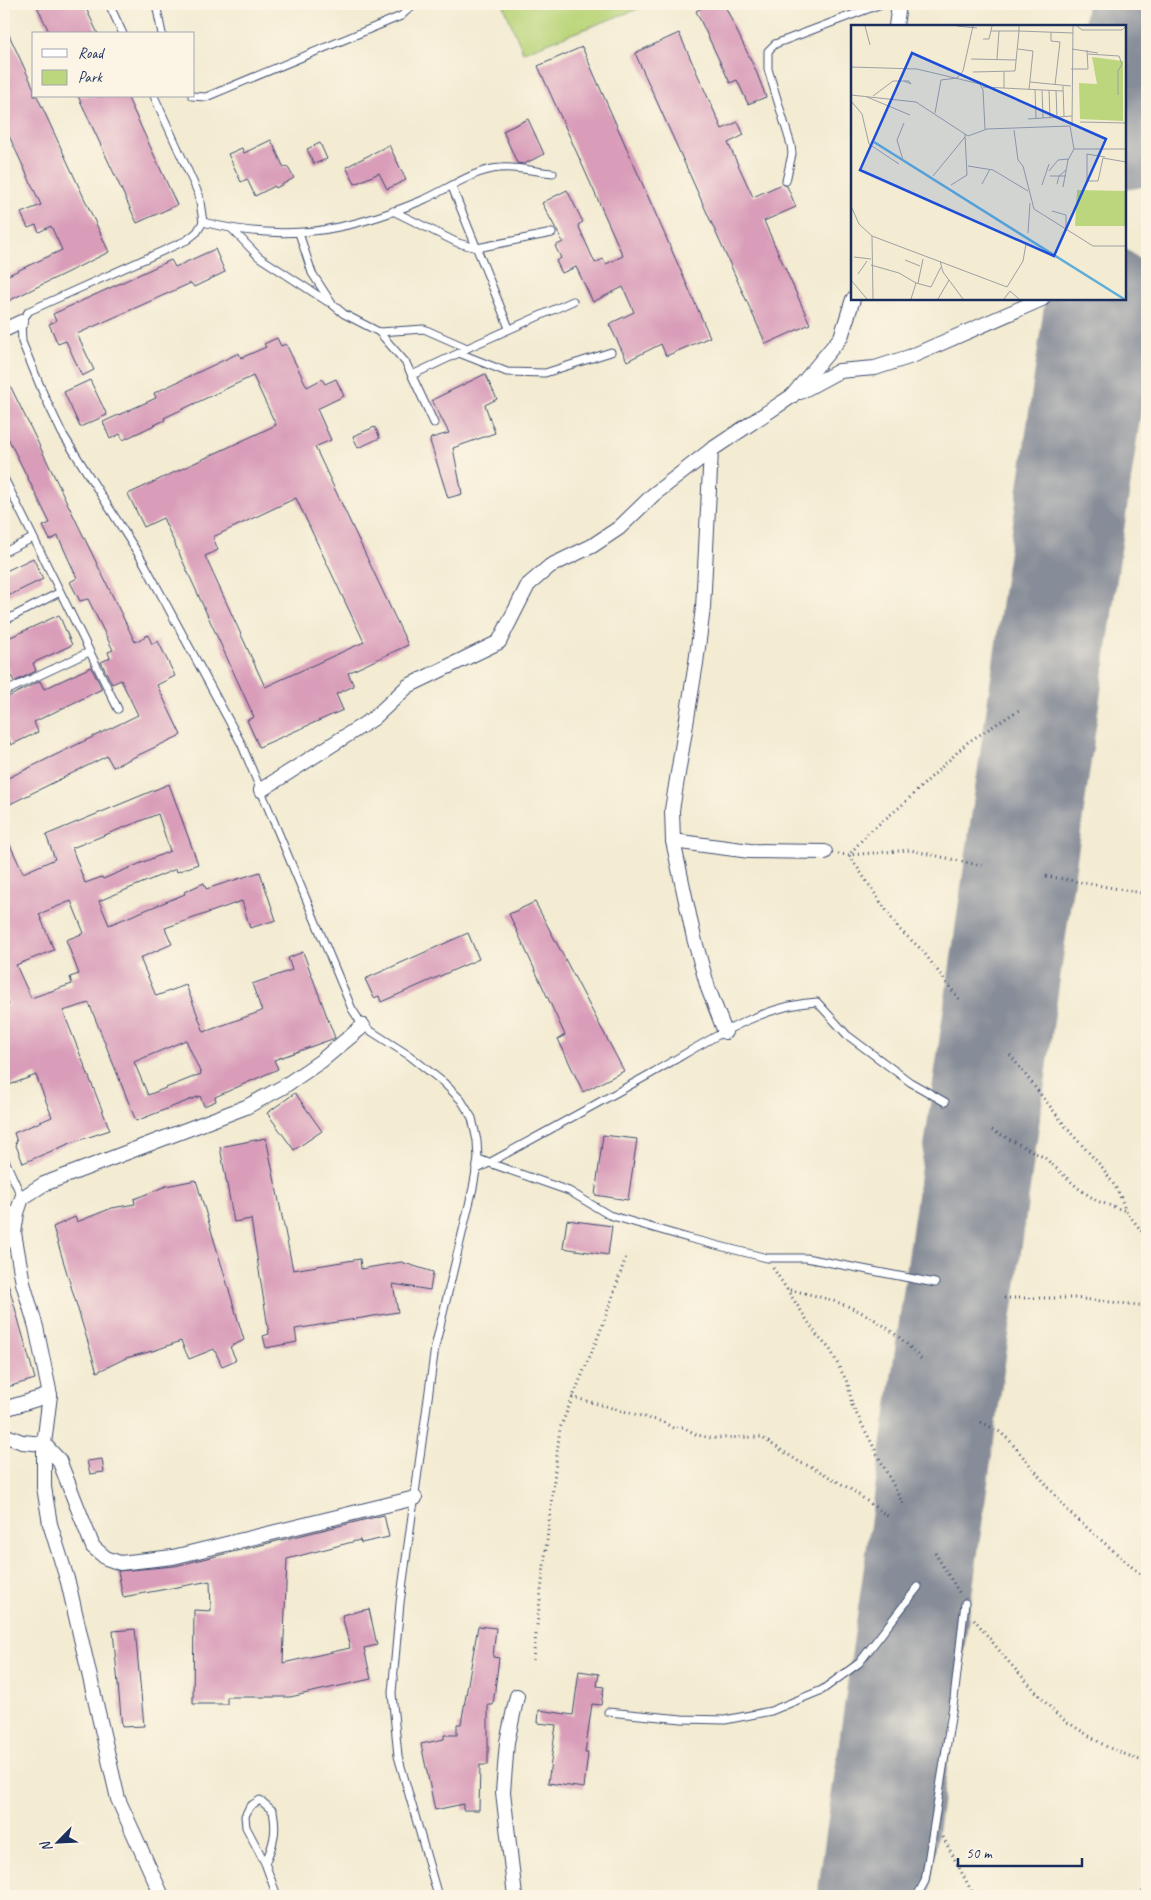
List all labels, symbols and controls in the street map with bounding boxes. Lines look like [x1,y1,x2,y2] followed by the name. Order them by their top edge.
[851,25,1126,300] inset map
[32,32,195,98] legend
[78,44,105,63] text: Road
[78,68,103,87] text: Park
[32,1818,82,1868] north arrow
[958,1835,1082,1867] scale bar
[36,1838,56,1855] text: N
[966,1844,993,1863] text: 50 m

